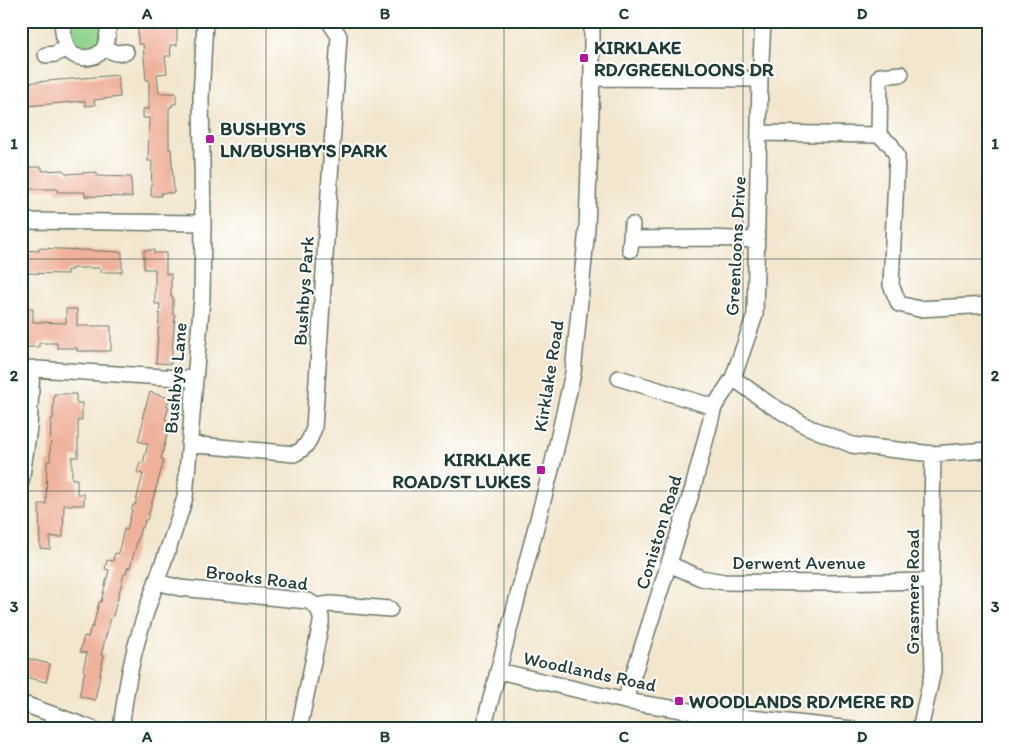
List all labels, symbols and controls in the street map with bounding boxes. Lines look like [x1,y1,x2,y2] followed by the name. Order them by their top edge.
[141,4,153,23] text: A
[380,4,391,23] text: B
[619,4,630,23] text: C
[857,4,868,23] text: D
[594,36,774,81] place label: KIRKLAKE RD/GREENLOONS DR
[578,52,590,64] marker: KIRKLAKE RD/GREENLOONS DR
[220,117,388,162] place label: BUSHBY'S LN/BUSHBY'S PARK
[204,133,216,145] marker: BUSHBY'S LN/BUSHBY'S PARK
[10,134,18,153] text: 1
[991,134,999,153] text: 1
[720,176,751,317] street label: Greenloons Drive
[288,235,319,347] street label: Bushbys Park
[528,319,569,434] street label: Kirklake Road
[159,321,192,435] street label: Bushbys Lane
[10,366,19,385] text: 2
[991,366,1000,385] text: 2
[392,448,531,493] place label: KIRKLAKE ROAD/ST LUKES
[535,464,547,476] marker: KIRKLAKE ROAD/ST LUKES
[630,472,687,592] street label: Coniston Road
[901,529,924,655] street label: Grasmere Road
[732,551,866,574] street label: Derwent Avenue
[204,560,310,595] street label: Brooks Road
[10,597,19,616] text: 3
[991,597,1000,616] text: 3
[521,646,659,697] street label: Woodlands Road
[689,690,915,713] place label: WOODLANDS RD/MERE RD
[673,695,685,707] marker: WOODLANDS RD/MERE RD
[141,727,153,746] text: A
[380,727,391,746] text: B
[619,727,630,746] text: C
[857,727,868,746] text: D

